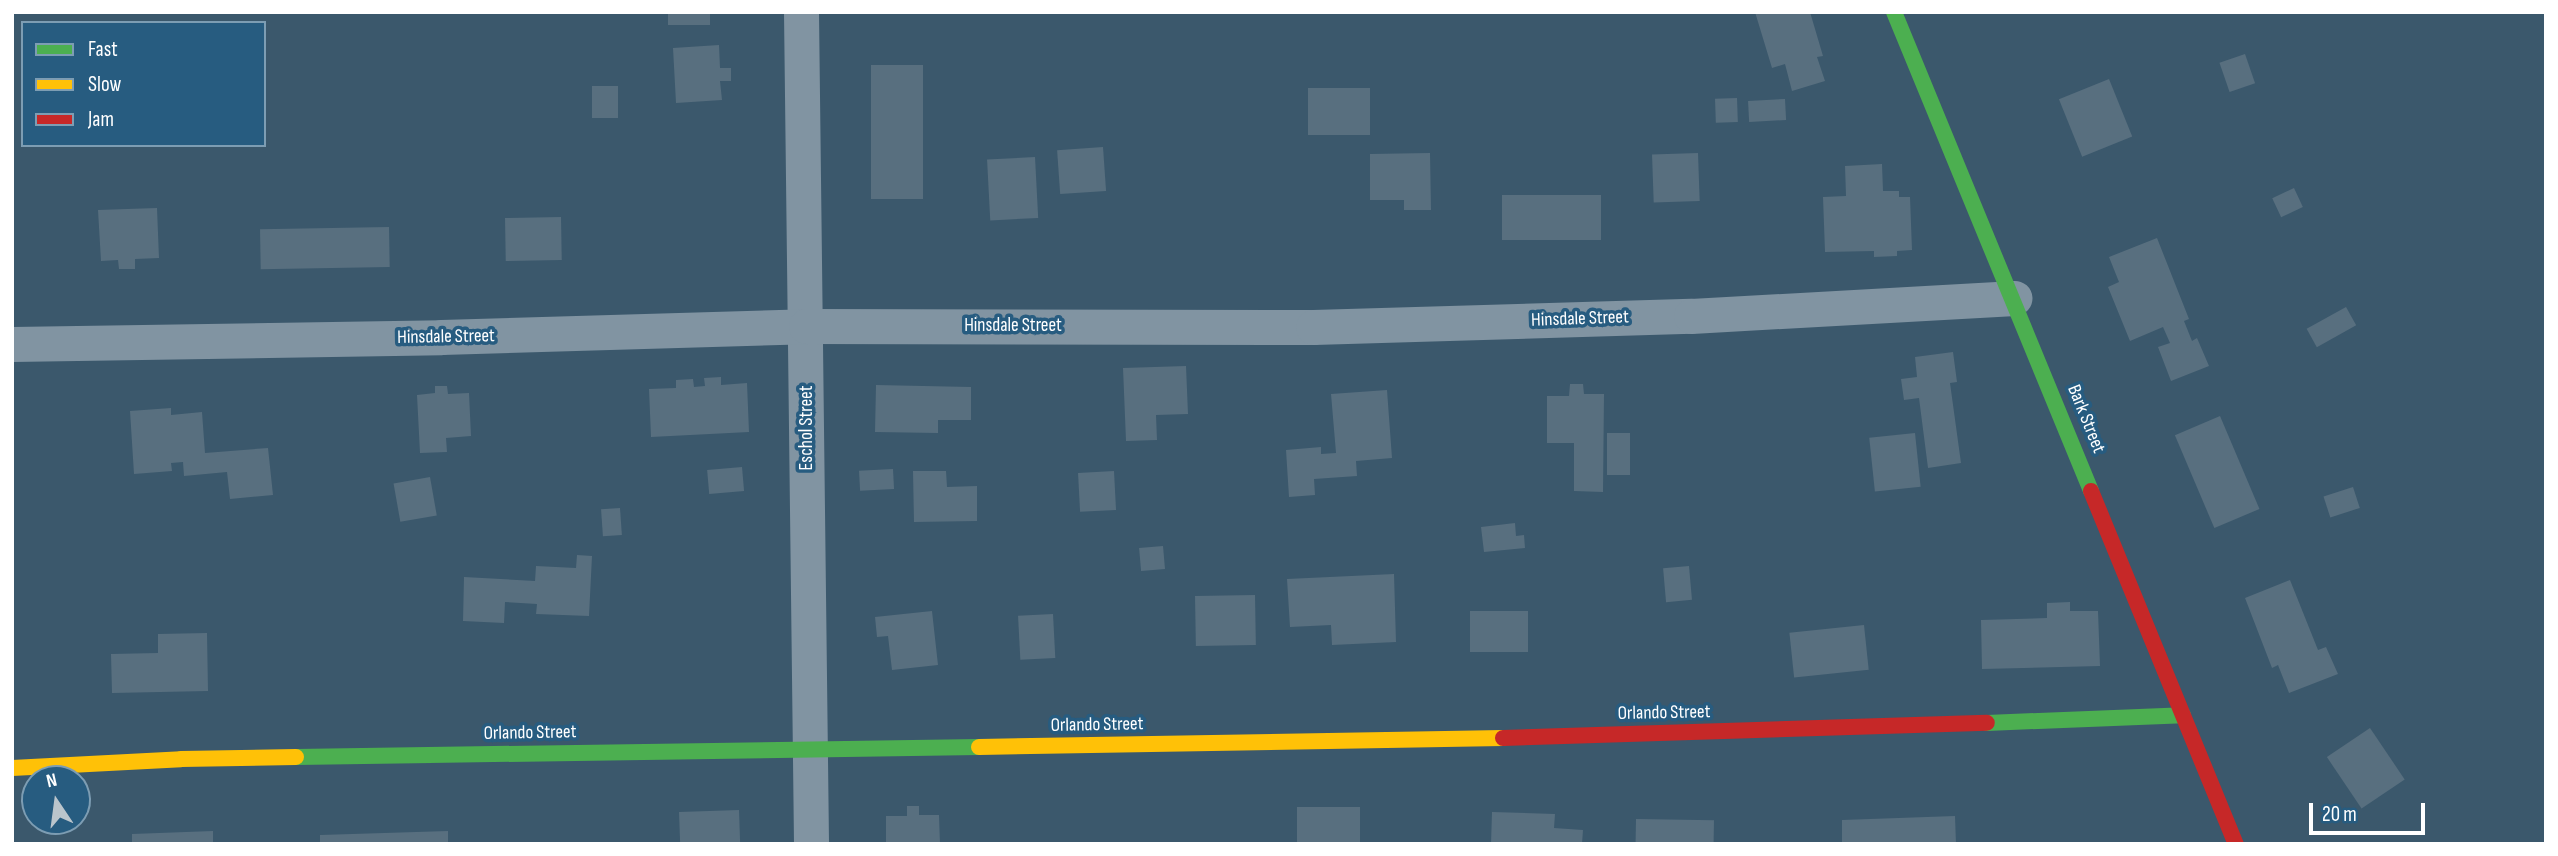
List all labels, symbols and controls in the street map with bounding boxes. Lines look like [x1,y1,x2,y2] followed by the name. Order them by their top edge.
[21,21,266,147] legend
[88,37,118,62] text: Fast
[88,72,121,97] text: Slow
[88,107,114,132] text: Jam
[1531,306,1629,332] street label: Hinsdale Street
[964,315,1062,337] street label: Hinsdale Street
[397,325,495,349] street label: Hinsdale Street
[2062,382,2110,456] street label: Bark Street
[796,386,818,470] street label: Eschol Street
[1617,701,1711,725] street label: Orlando Street
[1050,713,1144,737] street label: Orlando Street
[483,721,577,745] street label: Orlando Street
[21,765,91,835] north arrow
[44,769,59,793] text: N
[2313,790,2428,834] scale bar
[2322,802,2357,827] text: 20 m

